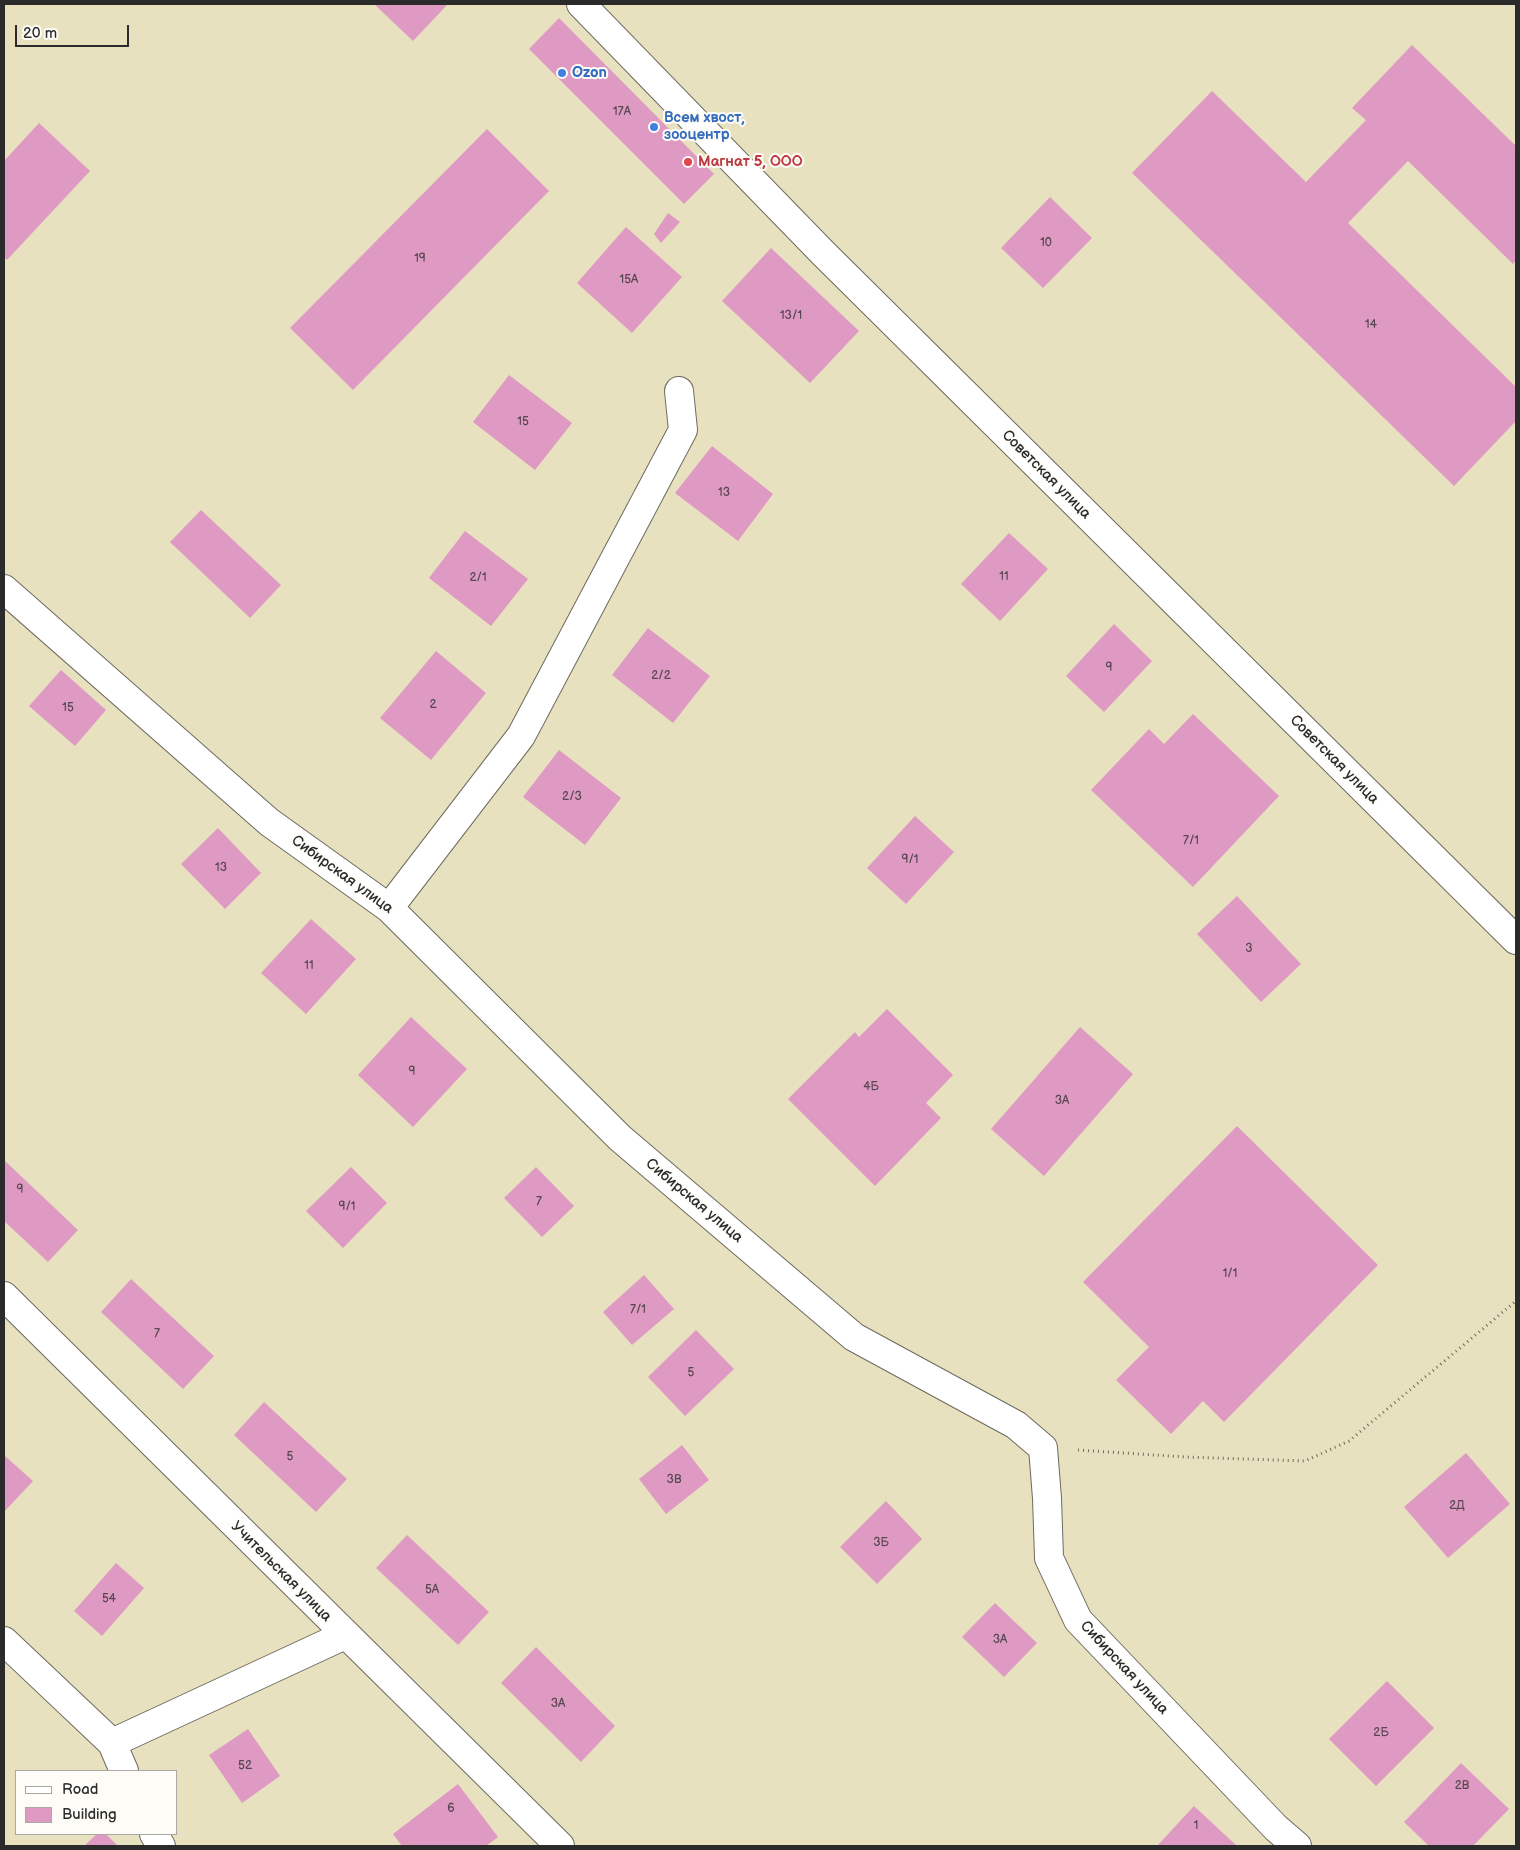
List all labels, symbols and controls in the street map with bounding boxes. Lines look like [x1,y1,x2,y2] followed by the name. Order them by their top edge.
[18,15,131,47] scale bar
[23,24,57,43] text: 20 m
[572,64,607,82] place label: Ozon
[556,67,568,79] marker: Ozon
[613,105,631,119] house number: 17А
[664,109,745,144] place label: Всем хвост, зооцентр
[648,121,660,133] marker: Всем хвост, зооцентр
[698,153,803,171] place label: Магнат 5, ООО
[682,156,694,168] marker: Магнат 5, ООО
[1040,236,1052,250] house number: 10
[414,252,426,266] house number: 19
[620,273,638,287] house number: 15А
[780,309,802,323] house number: 13/1
[1365,318,1377,332] house number: 14
[517,415,529,429] house number: 15
[998,427,1094,523] street label: Советская улица
[718,486,730,500] house number: 13
[999,570,1009,584] house number: 11
[469,571,487,585] house number: 2/1
[1106,661,1112,675] house number: 9
[651,669,671,683] house number: 2/2
[429,698,437,712] house number: 2
[62,701,74,715] house number: 15
[1286,712,1382,808] street label: Советская улица
[562,790,582,804] house number: 2/3
[288,832,396,918] street label: Сибирская улица
[1183,834,1199,848] house number: 7/1
[901,853,919,867] house number: 9/1
[215,861,227,875] house number: 13
[1245,942,1253,956] house number: 3
[304,959,314,973] house number: 11
[409,1065,415,1079] house number: 9
[863,1080,879,1094] house number: 4Б
[1055,1094,1069,1108] house number: 3А
[642,1155,746,1247] street label: Сибирская улица
[17,1183,23,1197] house number: 9
[536,1195,542,1209] house number: 7
[338,1200,356,1214] house number: 9/1
[1223,1267,1237,1281] house number: 1/1
[630,1303,646,1317] house number: 7/1
[154,1327,160,1341] house number: 7
[688,1366,694,1380] house number: 5
[287,1450,293,1464] house number: 5
[667,1473,681,1487] house number: 3В
[1449,1499,1465,1513] house number: 2Д
[227,1518,335,1626] street label: Учительская улица
[873,1536,889,1550] house number: 3Б
[425,1583,439,1597] house number: 5А
[102,1592,116,1606] house number: 54
[1076,1617,1172,1719] street label: Сибирская улица
[993,1633,1007,1647] house number: 3А
[551,1697,565,1711] house number: 3А
[1373,1726,1389,1740] house number: 2Б
[238,1759,252,1773] house number: 52
[15,1770,178,1835] legend
[1455,1779,1469,1793] house number: 2В
[62,1780,98,1799] text: Road
[447,1802,455,1816] house number: 6
[62,1805,117,1824] text: Building
[1194,1819,1198,1833] house number: 1

